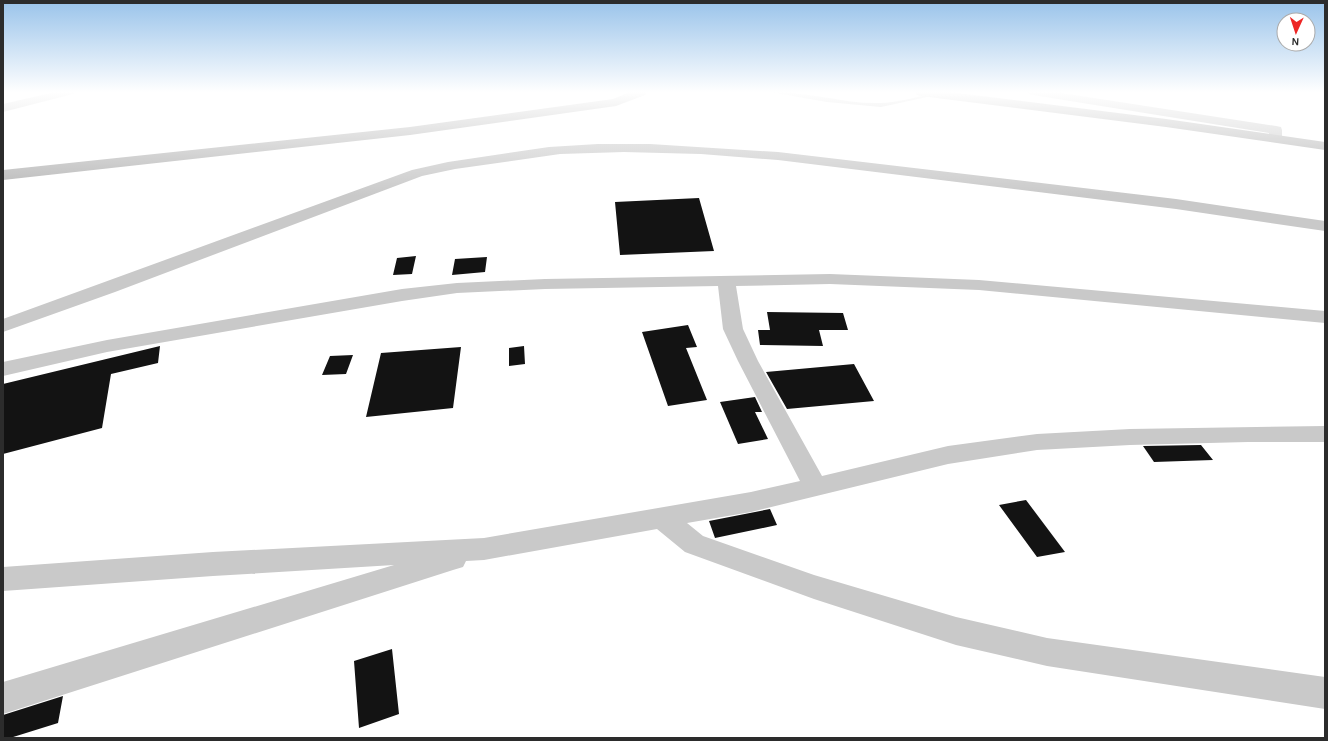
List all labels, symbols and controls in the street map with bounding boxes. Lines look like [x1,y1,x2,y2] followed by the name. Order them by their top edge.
[1276,12,1316,52] north arrow
[1291,35,1300,48] text: N

